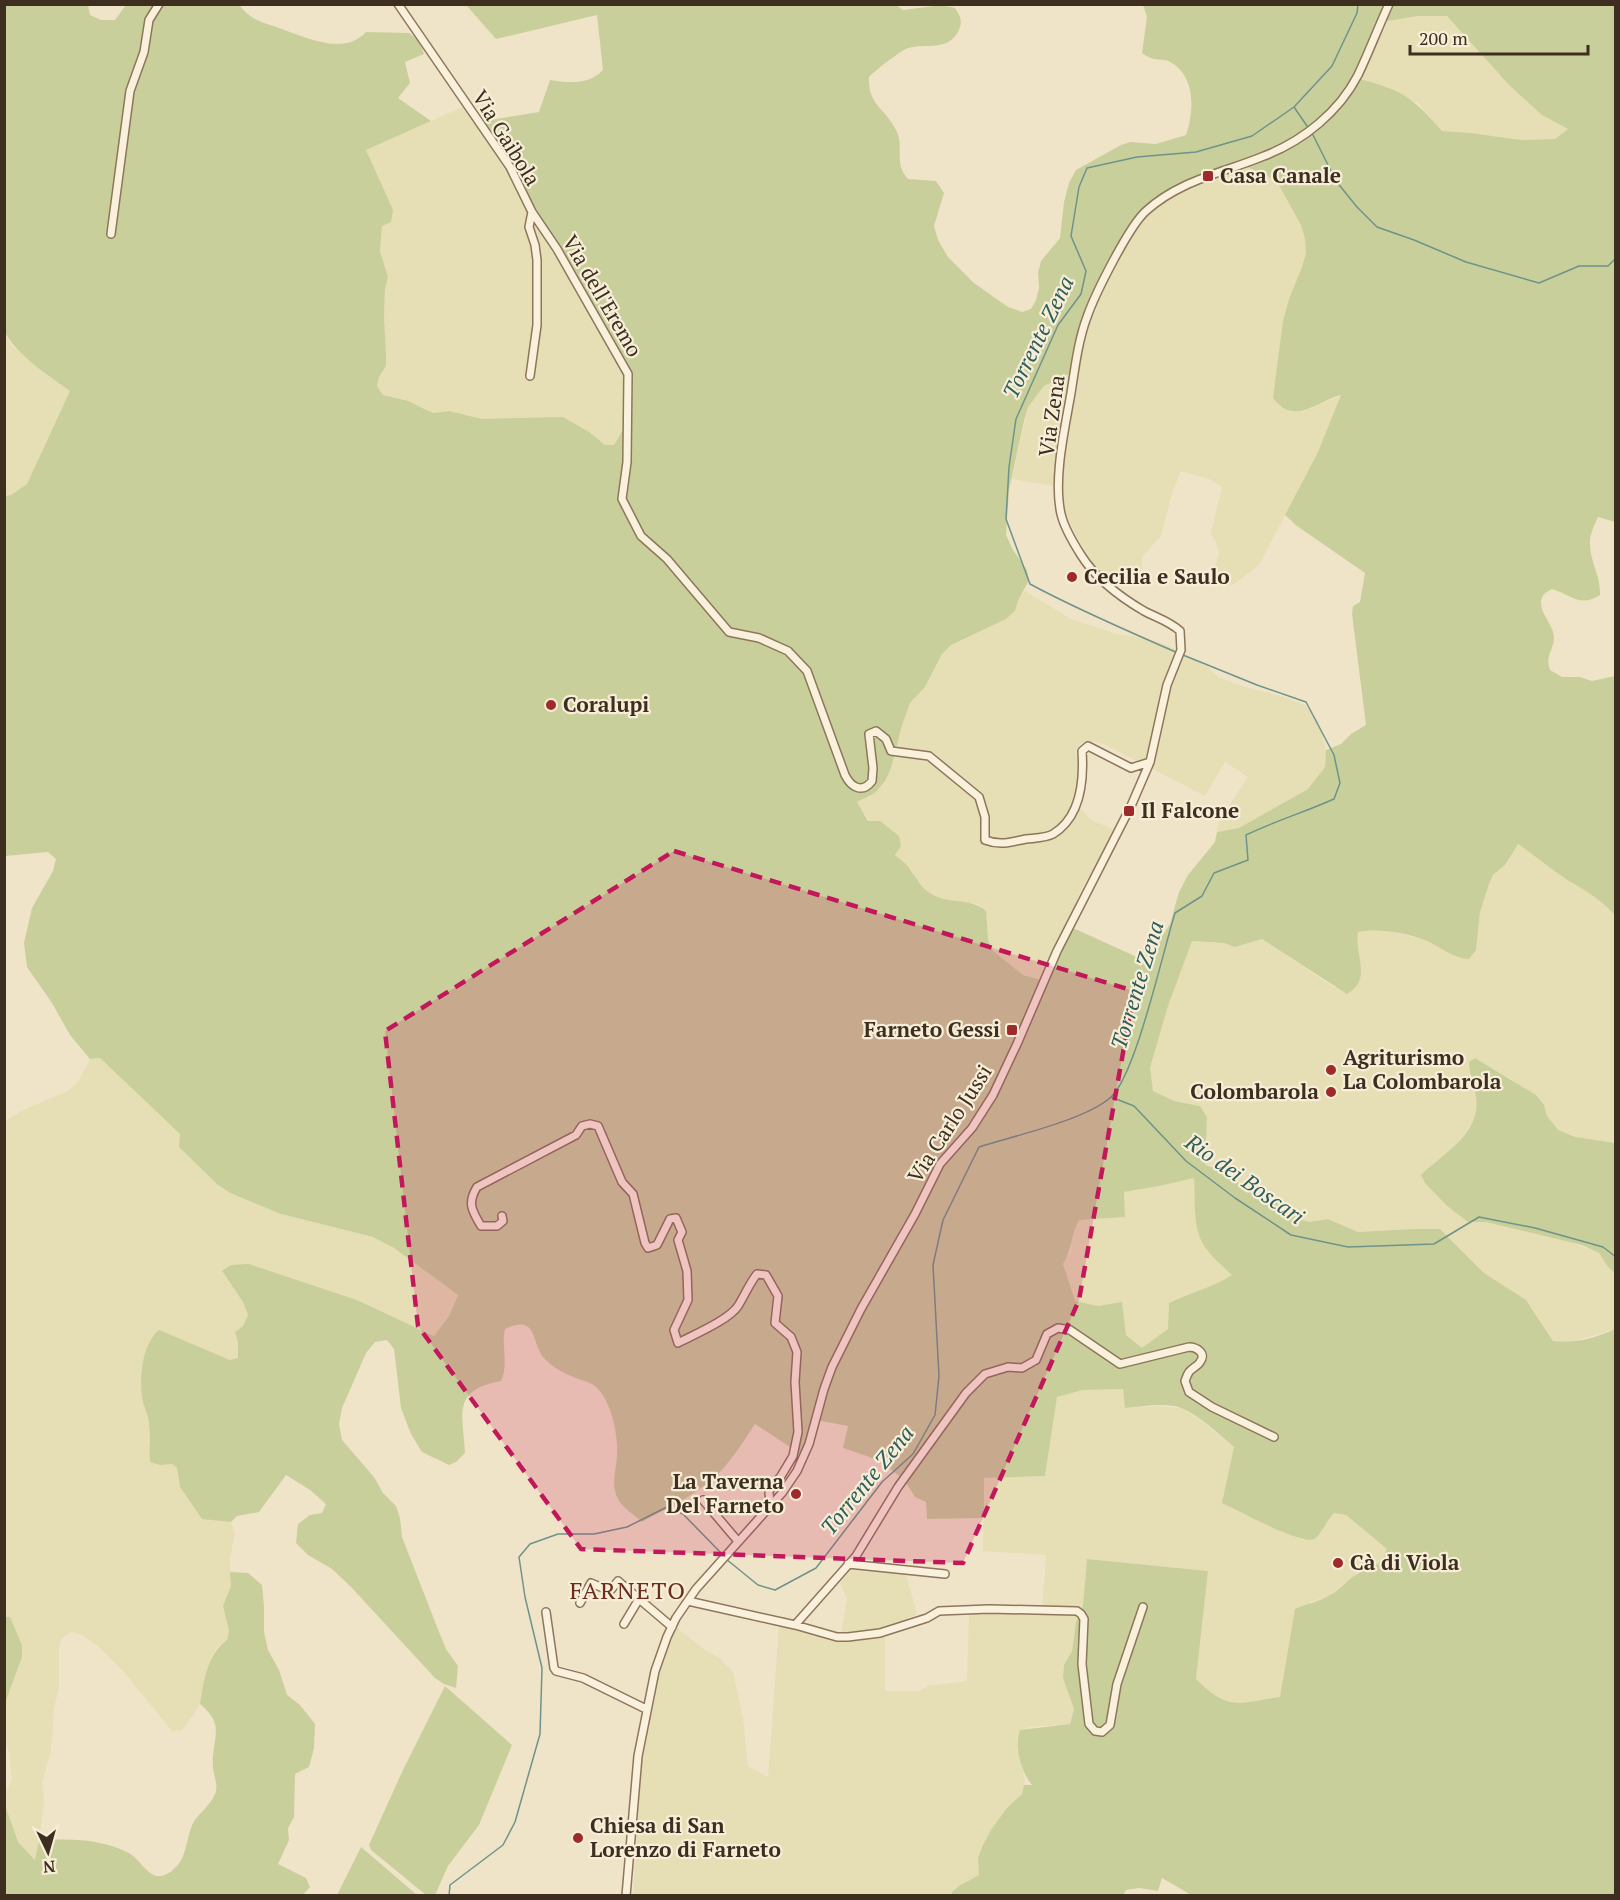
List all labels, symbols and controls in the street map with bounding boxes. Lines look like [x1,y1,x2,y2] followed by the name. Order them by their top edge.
[1410,18,1588,56] scale bar
[1419,26,1468,50] text: 200 m
[466,84,547,191] street label: Via Gaibola
[1220,161,1341,189] place label: Casa Canale
[1201,169,1215,183] marker: Casa Canale
[557,229,649,362] street label: Via dell'Eremo
[995,271,1080,403] water label: Torrente Zena
[1031,373,1071,459] street label: Via Zena
[1084,562,1230,590] place label: Cecilia e Saulo
[1065,570,1079,584] marker: Cecilia e Saulo
[563,690,649,718] place label: Coralupi
[544,698,558,712] marker: Coralupi
[1141,796,1239,824] place label: Il Falcone
[1122,804,1136,818] marker: Il Falcone
[1103,917,1170,1053] water label: Torrente Zena
[864,1015,1000,1043] place label: Farneto Gessi
[1005,1023,1019,1037] marker: Farneto Gessi
[1343,1043,1502,1095] place label: Agriturismo La Colombarola
[901,1059,998,1188] street label: Via Carlo Jussi
[1324,1063,1338,1077] marker: Agriturismo La Colombarola
[1190,1077,1319,1105] place label: Colombarola
[1324,1085,1338,1099] marker: Colombarola
[1179,1126,1311,1230] water label: Rio dei Boscari
[814,1419,920,1540] water label: Torrente Zena
[666,1467,784,1519] place label: La Taverna Del Farneto
[789,1487,803,1501] marker: La Taverna Del Farneto
[1350,1548,1460,1576] place label: Cà di Viola
[1331,1556,1345,1570] marker: Cà di Viola
[569,1574,687,1606] district label: FARNETO
[590,1811,781,1863] place label: Chiesa di San Lorenzo di Farneto
[18,1822,78,1882] north arrow
[571,1831,585,1845] marker: Chiesa di San Lorenzo di Farneto
[42,1855,56,1878] text: N

